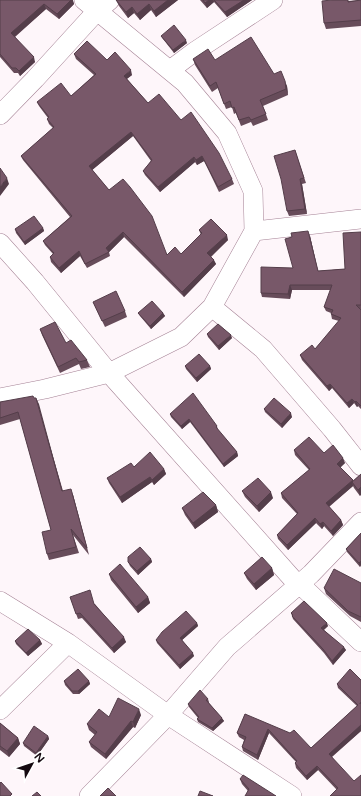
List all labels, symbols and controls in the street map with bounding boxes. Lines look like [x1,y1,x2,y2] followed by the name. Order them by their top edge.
[12,744,52,784] north arrow
[31,750,47,765] text: N

